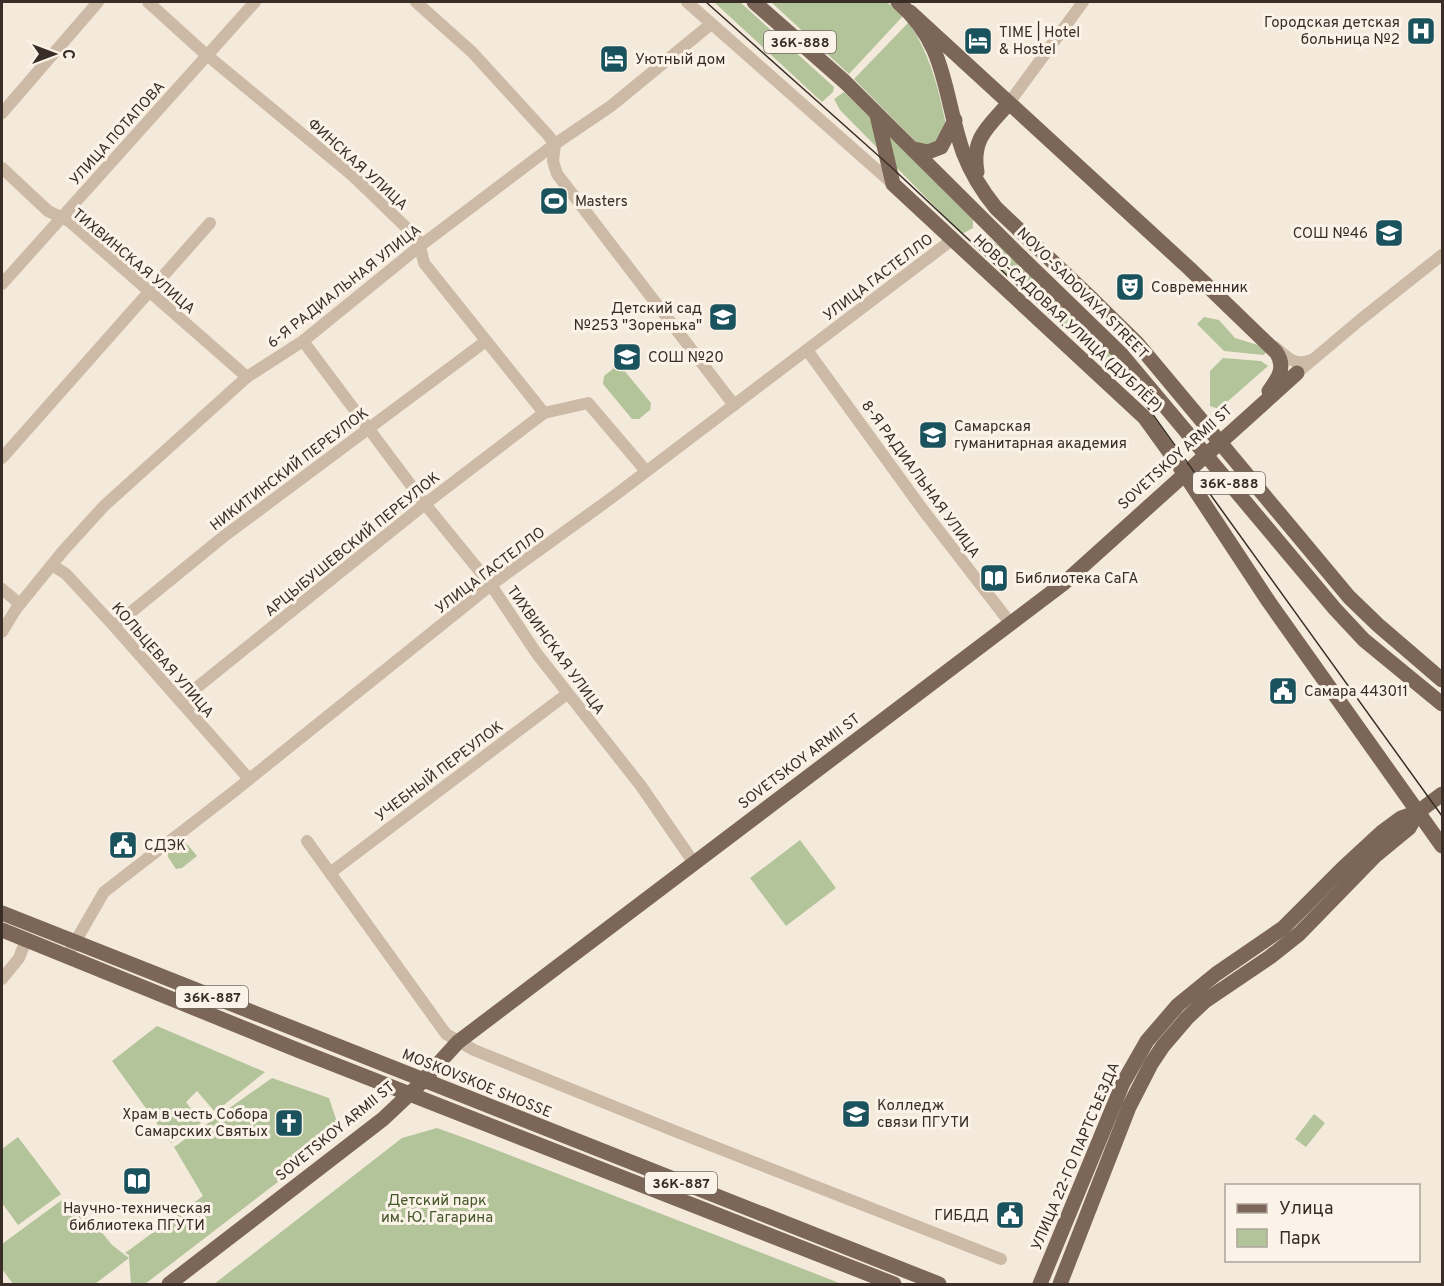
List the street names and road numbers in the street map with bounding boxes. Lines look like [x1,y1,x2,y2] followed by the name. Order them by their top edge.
[764,31,836,53] road number: 36К-888
[66,78,170,190] street label: УЛИЦА ПОТАПОВА
[303,115,411,215] street label: ФИНСКАЯ УЛИЦА
[68,205,198,319] street label: ТИХВИНСКАЯ УЛИЦА
[264,221,426,353] street label: 6-Я РАДИАЛЬНАЯ УЛИЦА
[1012,224,1152,364] street label: NOVO-SADOVAYA STREET
[968,230,1166,417] street label: НОВО-САДОВАЯ УЛИЦА (ДУБЛЁР)
[820,231,938,326] street label: УЛИЦА ГАСТЕЛЛО
[856,397,983,562] street label: 8-Я РАДИАЛЬНАЯ УЛИЦА
[1115,402,1237,515] street label: SOVETSKOY ARMII ST
[206,403,373,536] street label: НИКИТИНСКИЙ ПЕРЕУЛОК
[260,467,444,622] street label: АРЦЫБУШЕВСКИЙ ПЕРЕУЛОК
[1193,472,1265,494] road number: 36К-888
[432,524,550,619] street label: УЛИЦА ГАСТЕЛЛО
[502,583,608,719] street label: ТИХВИНСКАЯ УЛИЦА
[106,599,217,723] street label: КОЛЬЦЕВАЯ УЛИЦА
[735,710,865,814] street label: SOVETSKOY ARMII ST
[371,716,508,827] street label: УЧЕБНЫЙ ПЕРЕУЛОК
[176,986,248,1008] road number: 36К-887
[399,1046,554,1123] street label: MOSKOVSKOE SHOSSE
[1028,1060,1125,1254] street label: УЛИЦА 22-ГО ПАРТСЪЕЗДА
[272,1078,399,1186] street label: SOVETSKOY ARMII ST
[645,1172,717,1194] road number: 36К-887

